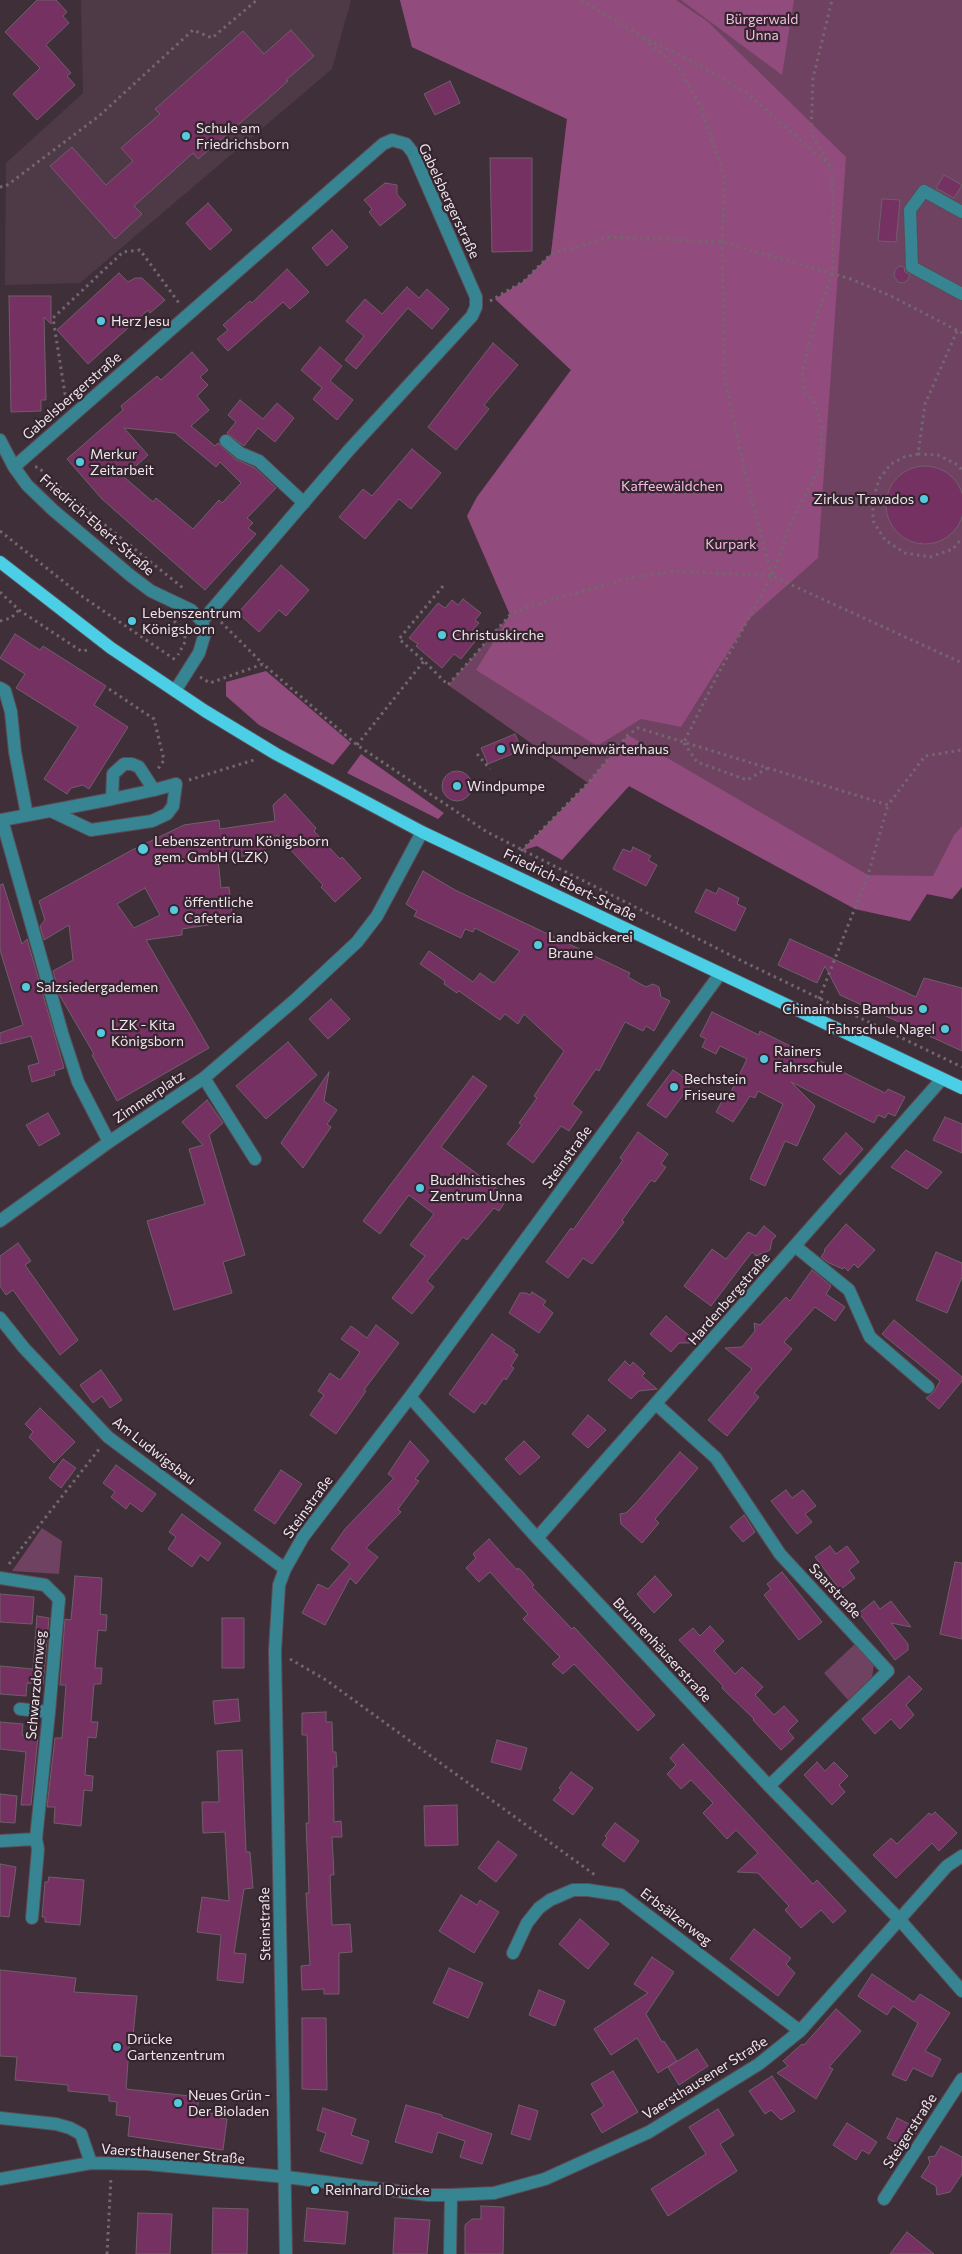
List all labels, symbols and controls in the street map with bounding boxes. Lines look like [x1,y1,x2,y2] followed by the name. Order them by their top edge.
[726,11,798,44] park label: Bürgerwald Unna
[196,120,289,152] place label: Schule am Friedrichsborn
[180,130,192,142] marker: Schule am Friedrichsborn
[415,141,483,261] street label: Gabelsbergerstraße
[111,313,170,329] place label: Herz Jesu
[95,315,107,327] marker: Herz Jesu
[19,349,125,443] street label: Gabelsbergerstraße
[90,446,154,478] place label: Merkur Zeitarbeit
[74,456,86,468] marker: Merkur Zeitarbeit
[36,471,158,579] street label: Friedrich-Ebert-Straße
[621,478,723,494] park label: Kaffeewäldchen
[813,491,914,507] place label: Zirkus Travados
[918,493,930,505] marker: Zirkus Travados
[705,536,757,552] park label: Kurpark
[142,605,241,638] place label: Lebenszentrum Königsborn
[126,615,138,627] marker: Lebenszentrum Königsborn
[452,627,544,643] place label: Christuskirche
[436,629,448,641] marker: Christuskirche
[511,741,669,757] place label: Windpumpenwärterhaus
[495,743,507,755] marker: Windpumpenwärterhaus
[467,778,545,794] place label: Windpumpe
[451,780,463,792] marker: Windpumpe
[154,833,329,866] place label: Lebenszentrum Königsborn gem. GmbH (LZK)
[136,842,150,856] marker: Lebenszentrum Königsborn gem. GmbH (LZK)
[501,845,639,925] street label: Friedrich-Ebert-Straße
[184,894,253,926] place label: öffentliche Cafeteria
[168,904,180,916] marker: öffentliche Cafeteria
[548,929,633,962] place label: Landbäckerei Braune
[532,939,544,951] marker: Landbäckerei Braune
[36,979,158,995] place label: Salzsiedergademen
[20,981,32,993] marker: Salzsiedergademen
[782,1001,913,1017] place label: Chinaimbiss Bambus
[917,1003,929,1015] marker: Chinaimbiss Bambus
[111,1017,184,1050] place label: LZK - Kita Königsborn
[828,1021,935,1037] place label: Fahrschule Nagel
[939,1023,951,1035] marker: Fahrschule Nagel
[95,1027,107,1039] marker: LZK - Kita Königsborn
[774,1043,843,1076] place label: Rainers Fahrschule
[758,1053,770,1065] marker: Rainers Fahrschule
[110,1067,188,1127] street label: Zimmerplatz
[684,1071,746,1104] place label: Bechstein Friseure
[668,1081,680,1093] marker: Bechstein Friseure
[539,1122,595,1192] street label: Steinstraße
[430,1172,525,1204] place label: Buddhistisches Zentrum Unna
[414,1182,426,1194] marker: Buddhistisches Zentrum Unna
[685,1250,773,1348] street label: Hardenbergstraße
[109,1413,199,1489] street label: Am Ludwigsbau
[280,1472,336,1542] street label: Steinstraße
[805,1560,865,1622] street label: Saarstraße
[609,1594,715,1706] street label: Brunnenhäuserstraße
[23,1630,49,1740] street label: Schwarzdornweg
[637,1885,715,1949] street label: Erbsälzerweg
[256,1887,274,1961] street label: Steinstraße
[127,2031,225,2064] place label: Drücke Gartenzentrum
[639,2033,771,2123] street label: Vaersthausener Straße
[111,2041,123,2053] marker: Drücke Gartenzentrum
[188,2087,270,2120] place label: Neues Grün - Der Bioladen
[880,2091,940,2171] street label: Steigerstraße
[172,2097,184,2109] marker: Neues Grün - Der Bioladen
[101,2141,245,2167] street label: Vaersthausener Straße
[325,2182,430,2198] place label: Reinhard Drücke
[309,2184,321,2196] marker: Reinhard Drücke

